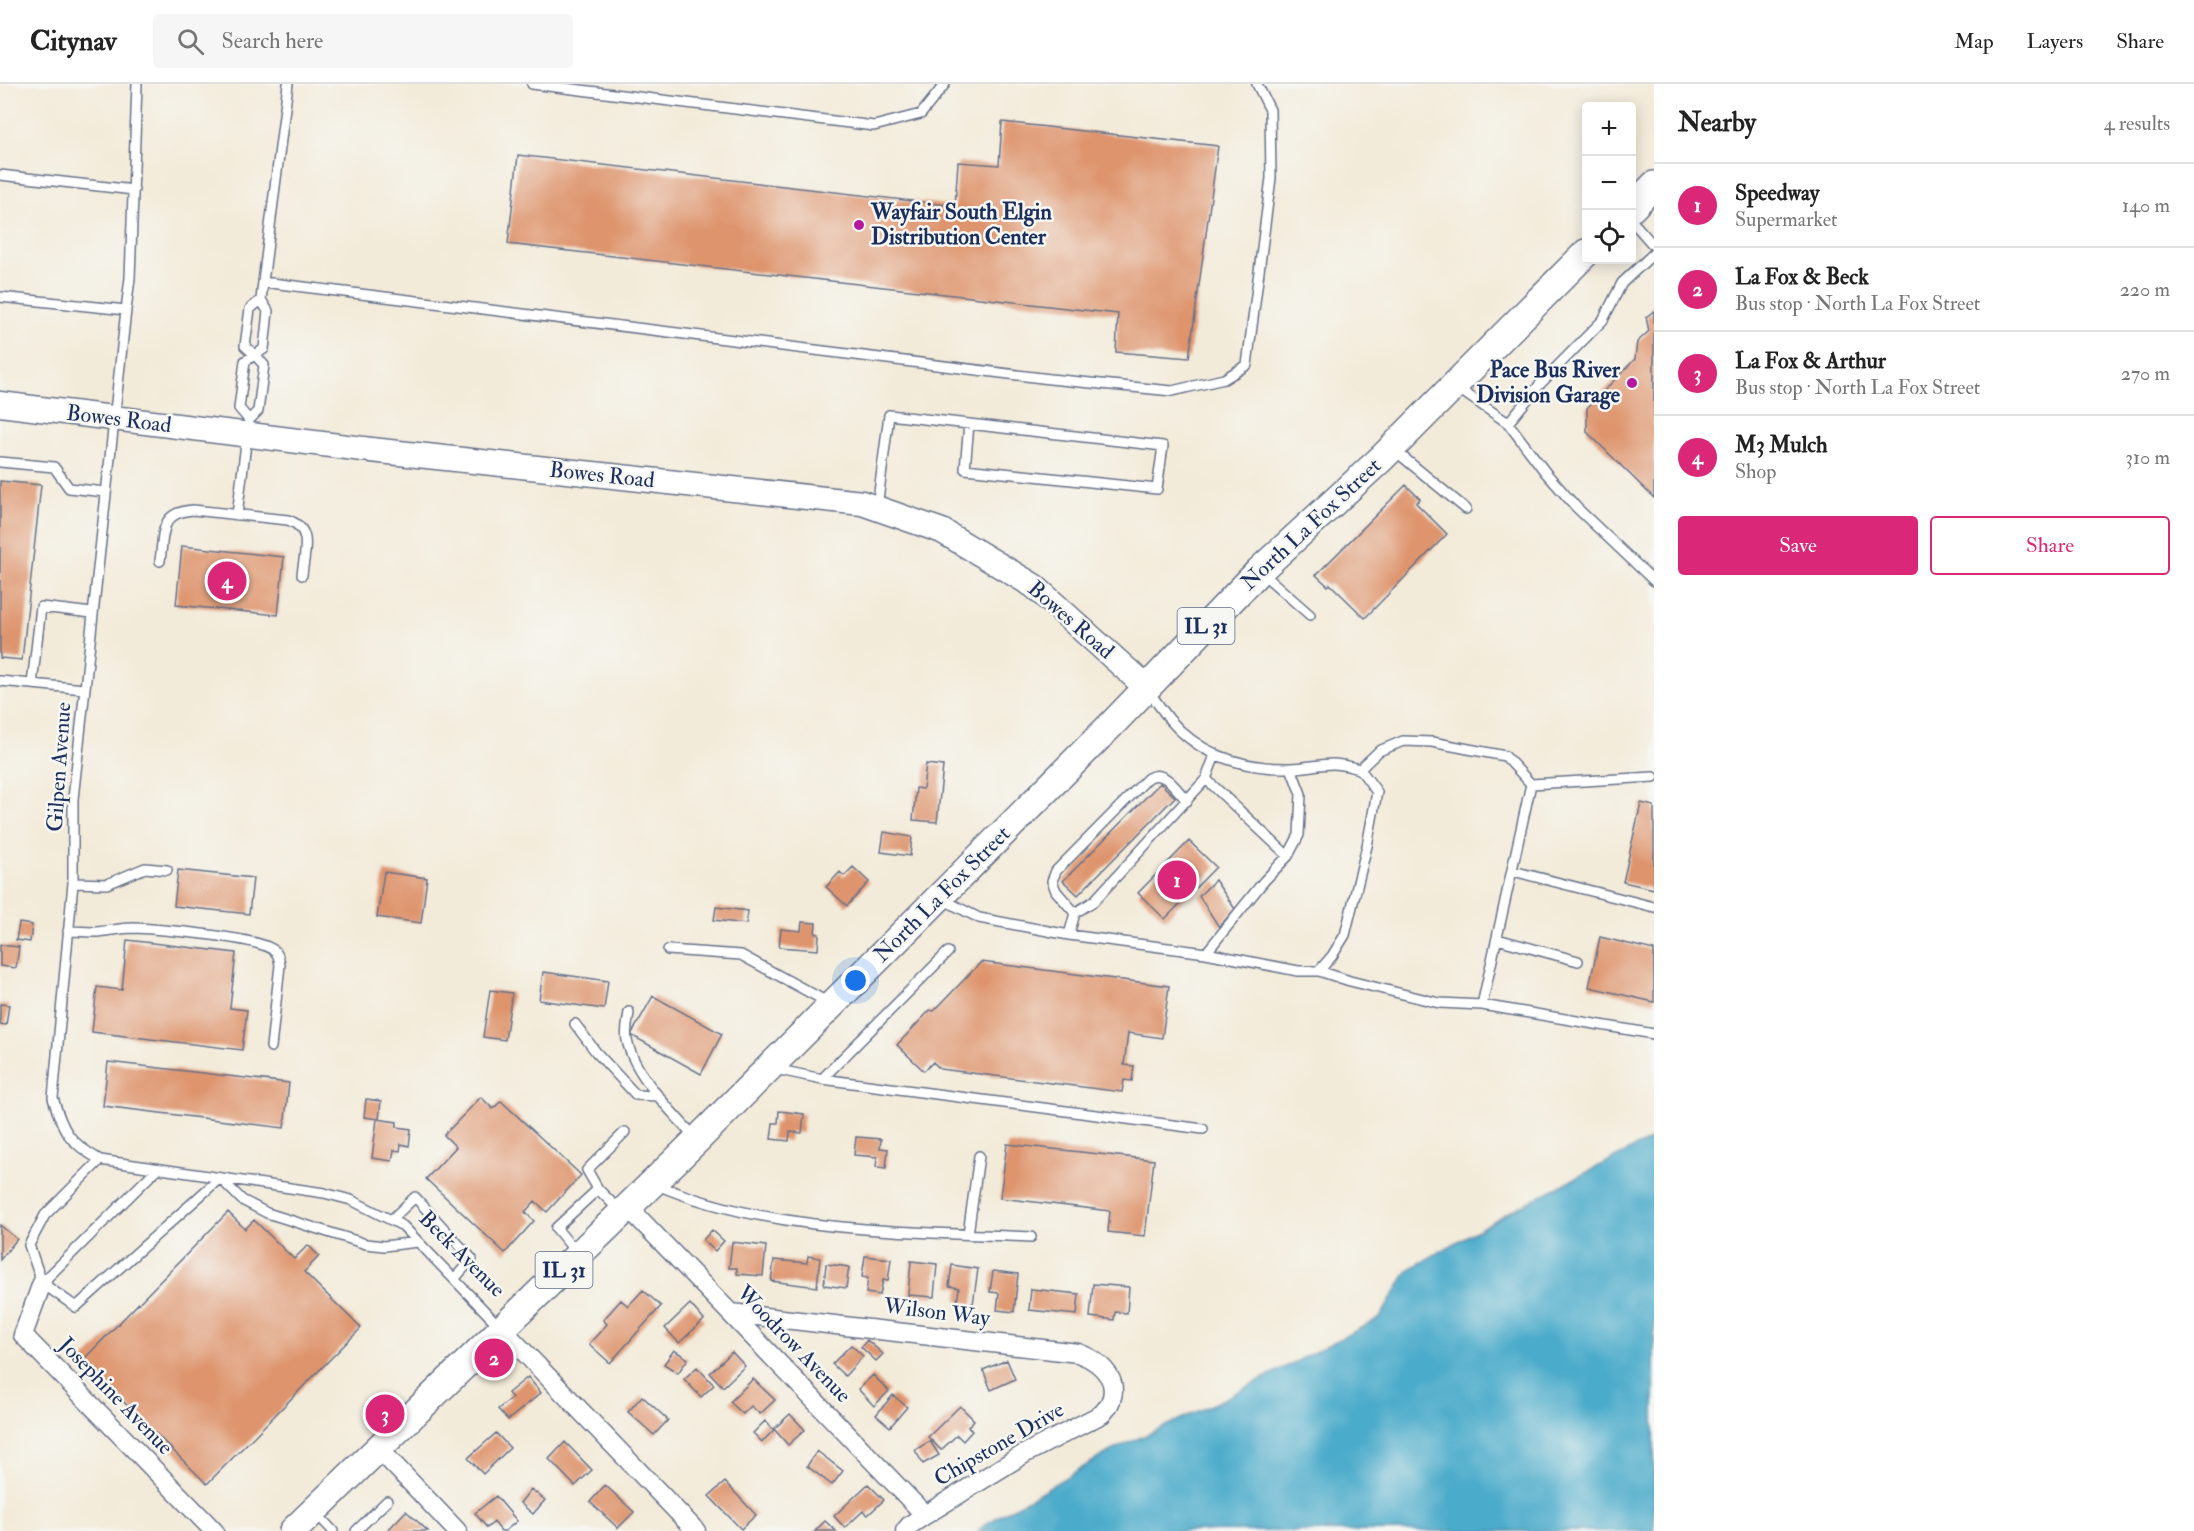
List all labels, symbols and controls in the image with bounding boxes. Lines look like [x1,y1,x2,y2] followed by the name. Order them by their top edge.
[153,14,573,68] search box
[30,24,117,59] text: Citynav
[174,25,207,58] icon: search
[222,27,323,55] text: Search here
[1954,28,1994,55] text: Map
[2027,28,2083,55] text: Layers
[2116,28,2164,55] text: Share
[1582,102,1636,264] map controls
[1582,102,1636,156] button: +
[1678,107,1756,139] text: Nearby
[2104,111,2170,136] text: 4 results
[1582,156,1636,210] button: −
[1735,179,1819,207] text: Speedway
[1694,193,1701,218] text: 1
[2122,193,2170,218] text: 140 m
[870,198,1052,251] place label: Wayfair South Elgin Distribution Center
[1735,207,1838,232] text: Supermarket
[1582,210,1636,264] button: locate
[852,218,866,232] marker: Wayfair South Elgin Distribution Center
[1735,263,1869,291] text: La Fox & Beck
[1692,277,1703,302] text: 2
[2120,277,2170,302] text: 220 m
[1735,291,1980,316] text: Bus stop · North La Fox Street
[1735,347,1886,375] text: La Fox & Arthur
[1476,356,1621,410] place label: Pace Bus River Division Garage
[1694,361,1701,386] text: 3
[2121,361,2170,386] text: 270 m
[1735,375,1980,400] text: Bus stop · North La Fox Street
[1625,376,1639,390] marker: Pace Bus River Division Garage
[65,399,173,439] street label: Bowes Road
[1735,431,1828,459] text: M3 Mulch
[1692,445,1703,470] text: 4
[2125,445,2170,470] text: 310 m
[1235,452,1387,596] street label: North La Fox Street
[548,456,656,494] street label: Bowes Road
[1735,459,1776,484] text: Shop
[1678,516,1918,575] button: Save
[1930,516,2170,575] button: Share
[208,558,246,604] pin: 4
[1022,575,1120,665] street label: Bowes Road
[1178,608,1234,644] road number: IL 31
[41,701,78,833] street label: Gilpen Avenue
[868,820,1016,968] street label: North La Fox Street
[1158,858,1196,902] pin: 1
[841,966,870,995] your location
[413,1205,511,1303] street label: Beck Avenue
[536,1252,592,1288] road number: IL 31
[730,1279,857,1409] street label: Woodrow Avenue
[881,1291,992,1332] street label: Wilson Way
[51,1331,179,1461] street label: Josephine Avenue
[474,1336,514,1380] pin: 2
[366,1392,404,1436] pin: 3
[929,1396,1069,1493] street label: Chipstone Drive

